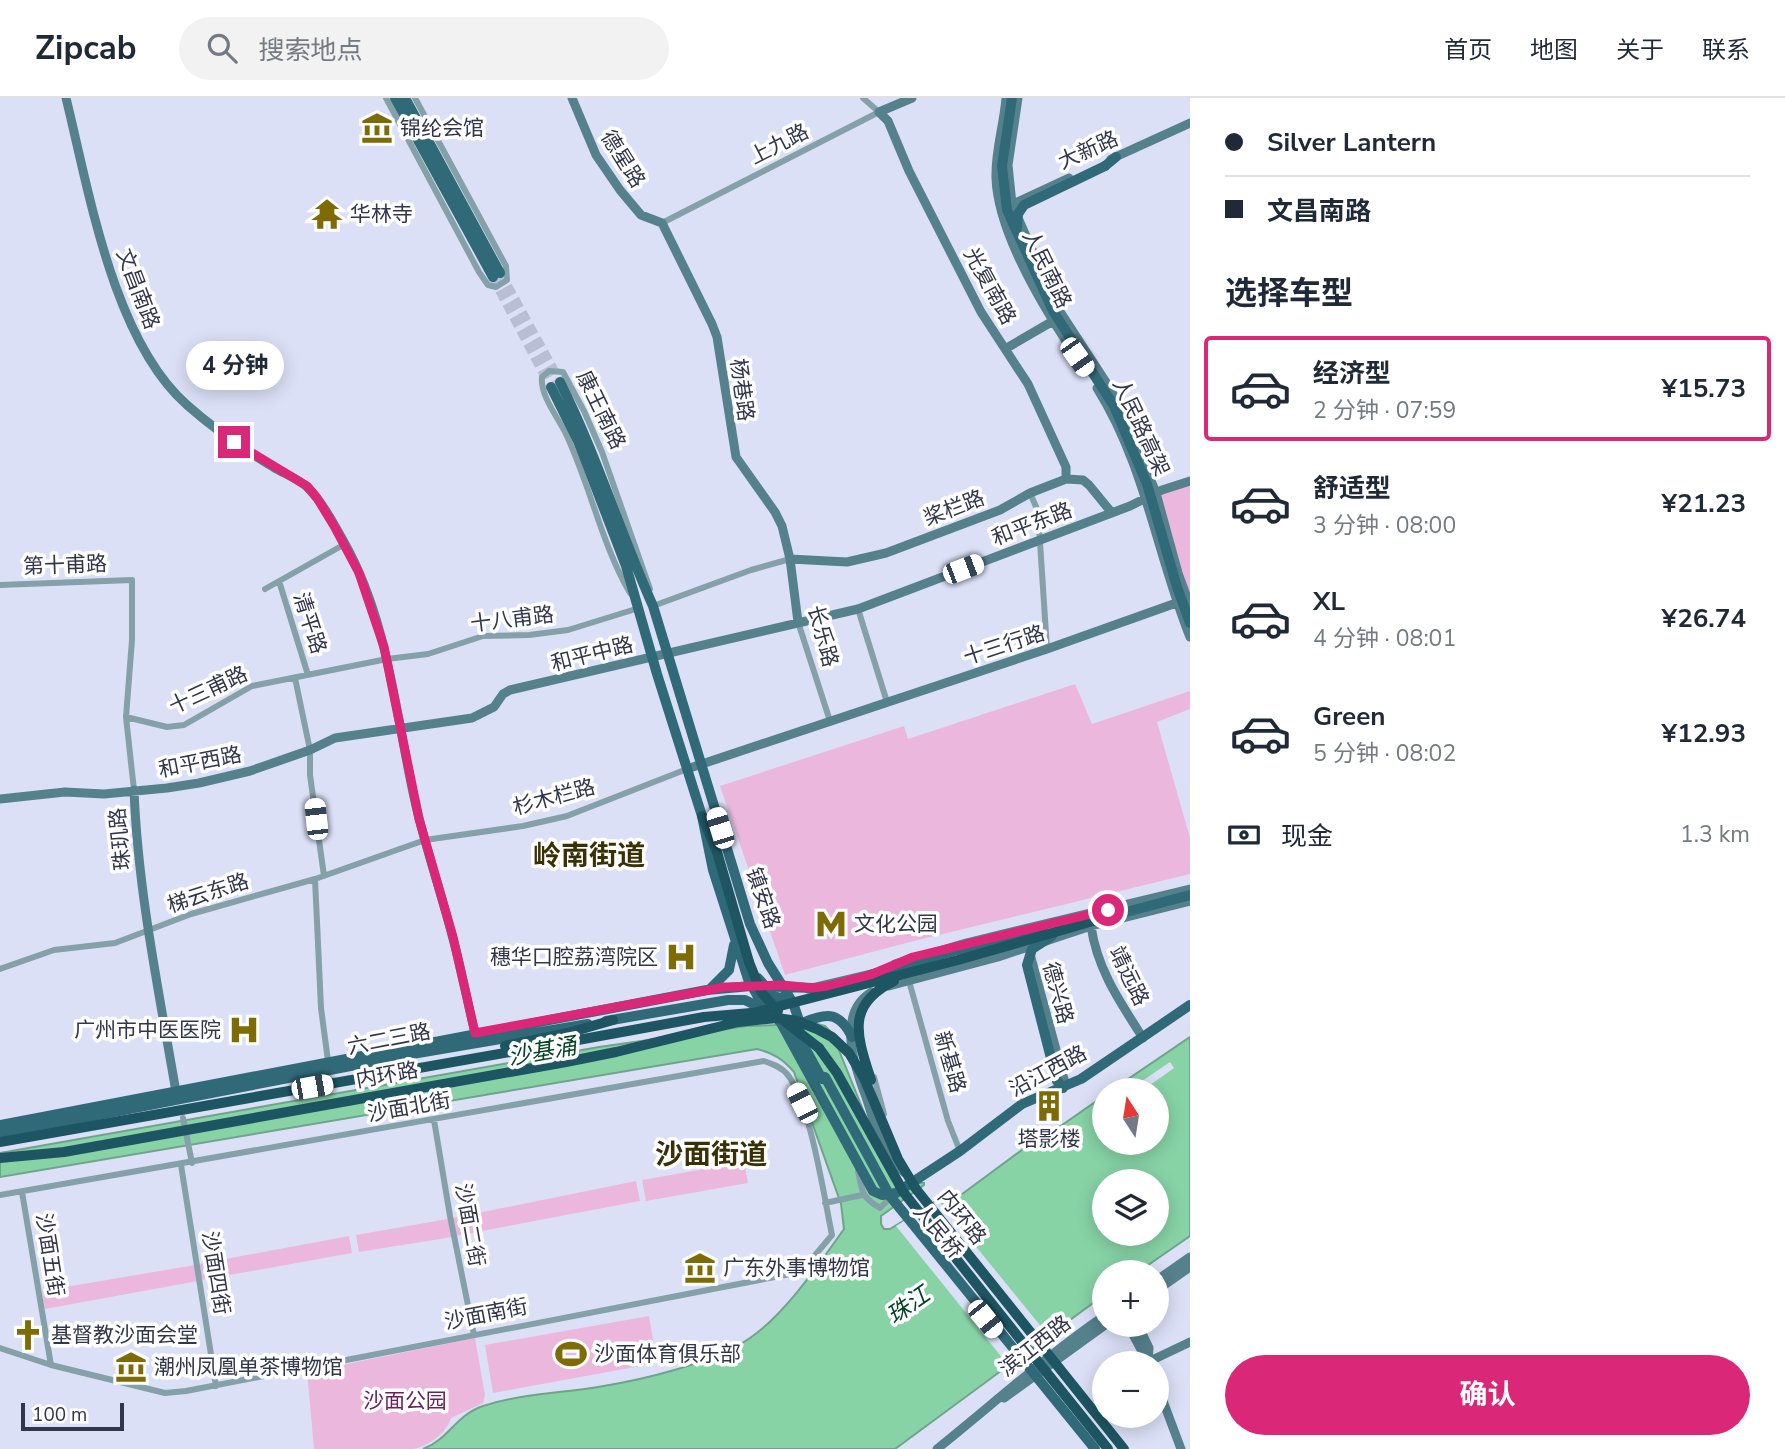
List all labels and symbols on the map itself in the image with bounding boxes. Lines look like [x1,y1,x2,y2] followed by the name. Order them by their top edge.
[360,111,394,145] museum icon: 锦纶会馆
[400,114,484,142] place label: 锦纶会馆
[745,117,813,171] street label: 上九路
[1054,124,1122,176] street label: 大新路
[594,125,652,193] street label: 德星路
[310,197,344,231] temple icon: 华林寺
[350,200,413,228] place label: 华林寺
[1016,225,1078,313] street label: 人民南路
[957,242,1023,330] street label: 光复南路
[110,245,166,333] street label: 文昌南路
[1057,334,1098,380] car
[185,341,283,390] callout: 4 分钟
[724,357,760,423] street label: 杨巷路
[570,366,632,454] street label: 康王南路
[1106,374,1176,480] street label: 人民路高架
[218,426,250,458] route end
[920,484,988,532] street label: 桨栏路
[988,496,1076,552] street label: 和平东路
[23,550,107,580] street label: 第十甫路
[940,552,987,586] car
[287,589,333,657] street label: 清平路
[469,600,555,638] street label: 十八甫路
[801,602,845,670] street label: 长乐路
[960,619,1048,671] street label: 十三行路
[548,630,636,678] street label: 和平中路
[164,660,252,720] street label: 十三甫路
[156,740,244,784] street label: 和平西路
[510,773,598,821] street label: 杉木栏路
[304,797,329,841] car
[704,805,737,851] car
[103,806,137,872] street label: 珠玑路
[533,837,645,875] district label: 岭南街道
[740,864,786,932] street label: 镇安路
[164,867,252,919] street label: 梯云东路
[1092,894,1124,926] route start
[814,907,848,941] metro station icon: 文化公园
[854,910,938,938] place label: 文化公园
[664,940,698,974] hospital icon: 穗华口腔荔湾院区
[1103,942,1155,1010] street label: 靖远路
[490,943,658,971] place label: 穗华口腔荔湾院区
[1036,959,1080,1027] street label: 德兴路
[227,1013,261,1047] hospital icon: 广州市中医医院
[74,1016,221,1044] place label: 广州市中医医院
[345,1017,433,1061] street label: 六二三路
[928,1028,972,1096] street label: 新基路
[505,1030,582,1073] water label: 沙基涌
[1004,1039,1092,1103] street label: 沿江西路
[354,1056,420,1094] street label: 内环路
[290,1073,335,1101] car
[1092,1078,1169,1155] north arrow
[784,1080,821,1126] car
[365,1086,453,1128] street label: 沙面北街
[1032,1089,1066,1123] building icon: 塔影楼
[1018,1125,1081,1153] place label: 塔影楼
[655,1136,767,1174] district label: 沙面街道
[449,1181,491,1269] street label: 沙面二街
[932,1184,992,1250] street label: 内环路
[907,1198,969,1264] street label: 人民桥
[30,1211,70,1299] street label: 沙面五街
[196,1229,236,1317] street label: 沙面四街
[683,1251,717,1285] museum icon: 广东外事博物馆
[723,1254,870,1282] place label: 广东外事博物馆
[881,1278,938,1331] water label: 珠江
[442,1292,530,1336] street label: 沙面南街
[964,1296,1007,1342] car
[993,1309,1077,1383] street label: 滨江西路
[11,1318,45,1352] church icon: 基督教沙面会堂
[51,1321,198,1349] place label: 基督教沙面会堂
[554,1337,588,1371] sports icon: 沙面体育俱乐部
[594,1340,741,1368] place label: 沙面体育俱乐部
[114,1350,148,1384] museum icon: 潮州凤凰单茶博物馆
[154,1353,343,1381] place label: 潮州凤凰单茶博物馆
[363,1387,447,1415] park label: 沙面公园
[21,1400,124,1432] scale bar

